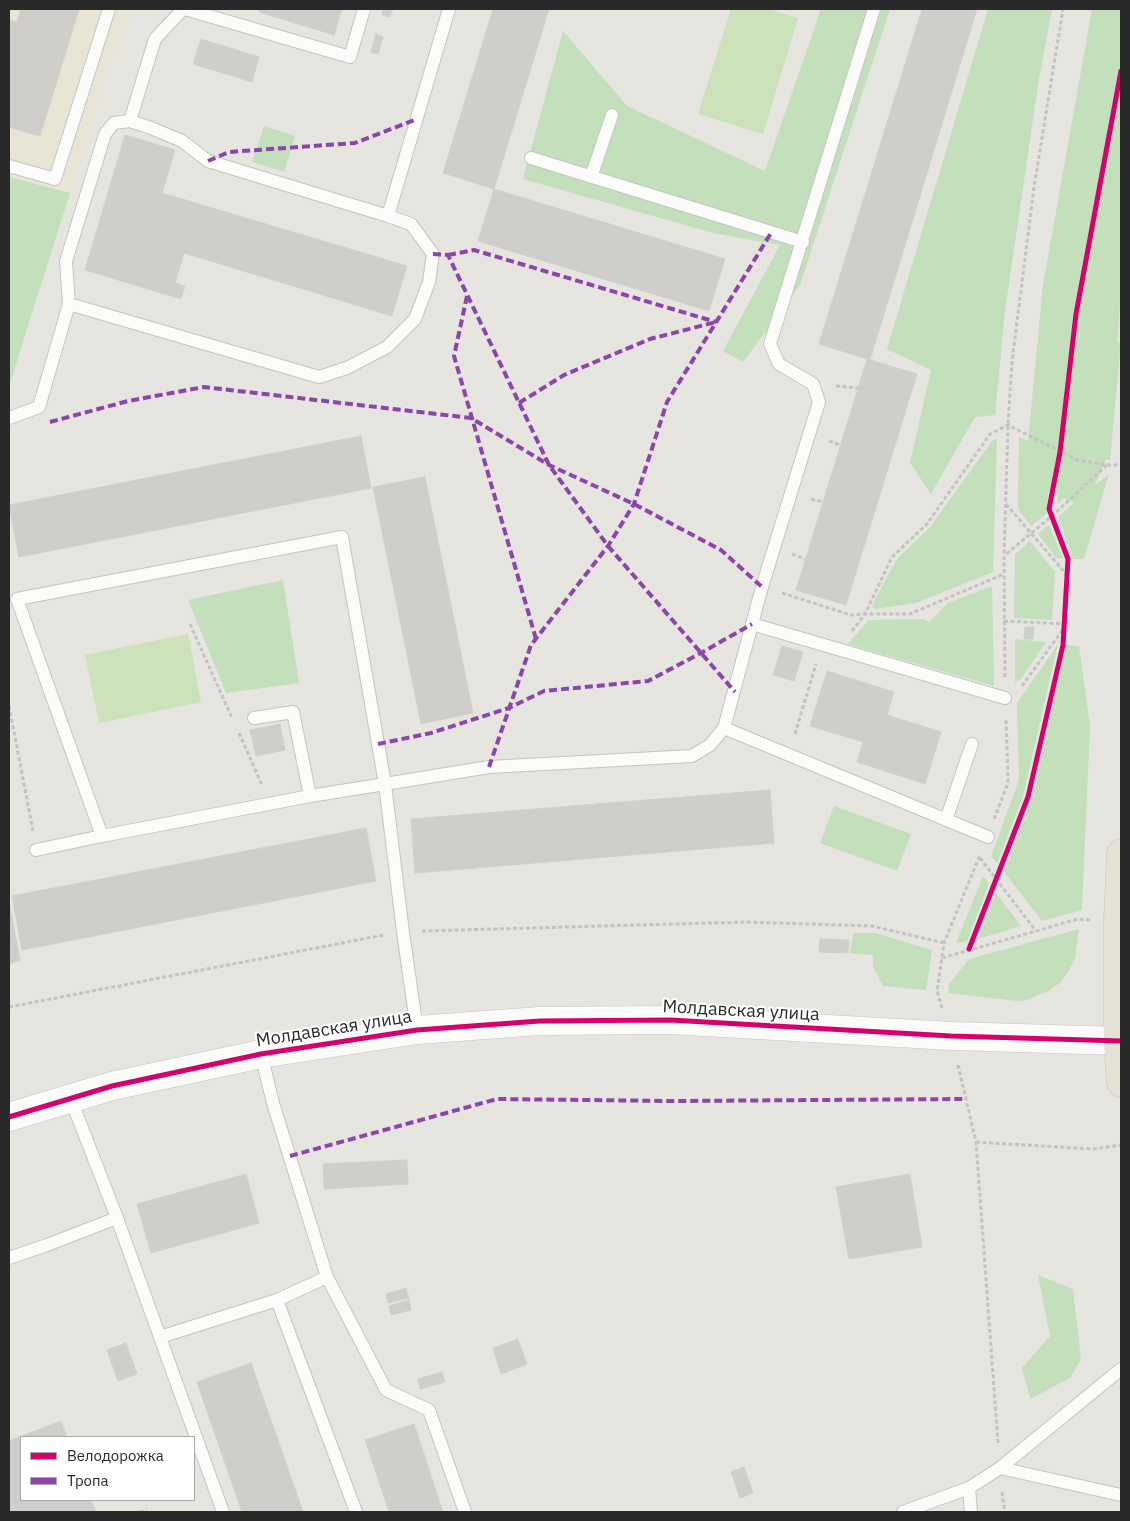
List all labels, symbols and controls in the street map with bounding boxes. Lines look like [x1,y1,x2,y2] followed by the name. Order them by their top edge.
[662,996,820,1026] street label: Молдавская улица
[255,1006,413,1052] street label: Молдавская улица
[20,1436,195,1501] legend
[67,1446,164,1465] text: Велодорожка
[67,1471,109,1490] text: Тропа

